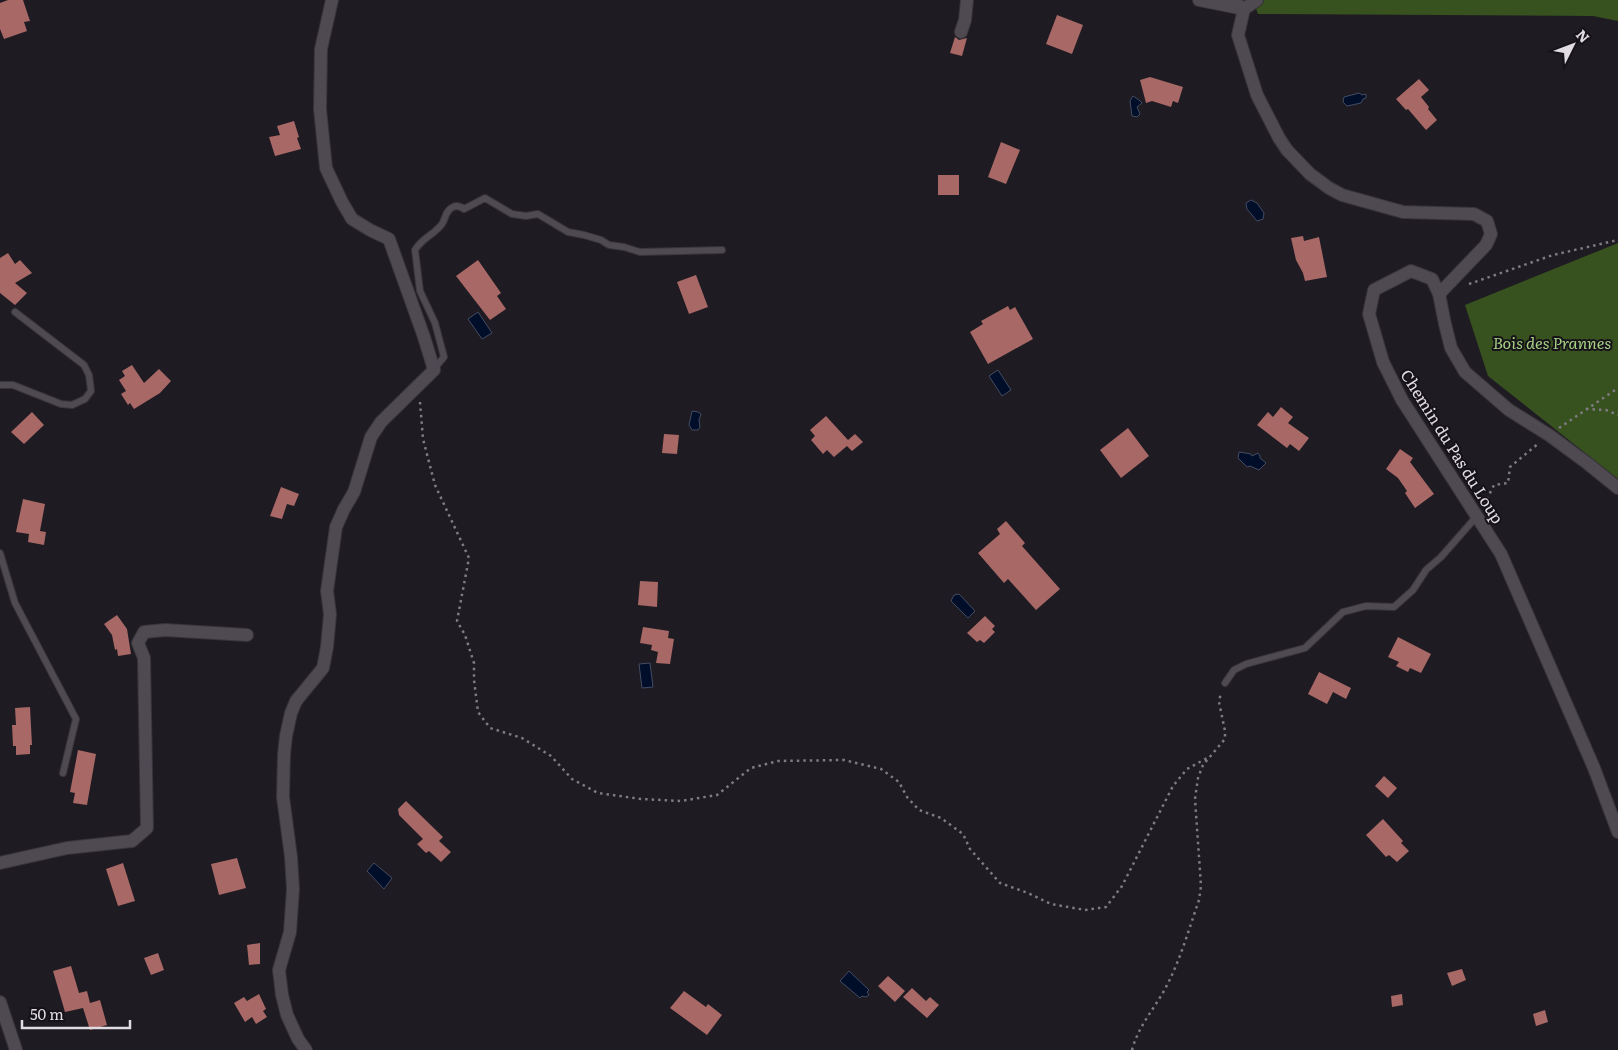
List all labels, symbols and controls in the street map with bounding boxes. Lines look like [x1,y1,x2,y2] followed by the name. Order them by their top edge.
[1548,20,1598,70] north arrow
[1572,25,1595,47] text: N
[1493,330,1611,354] park label: Bois des Prannes
[1396,364,1510,528] street label: Chemin du Pas du Loup
[22,998,130,1030] scale bar
[30,1002,64,1025] text: 50 m

